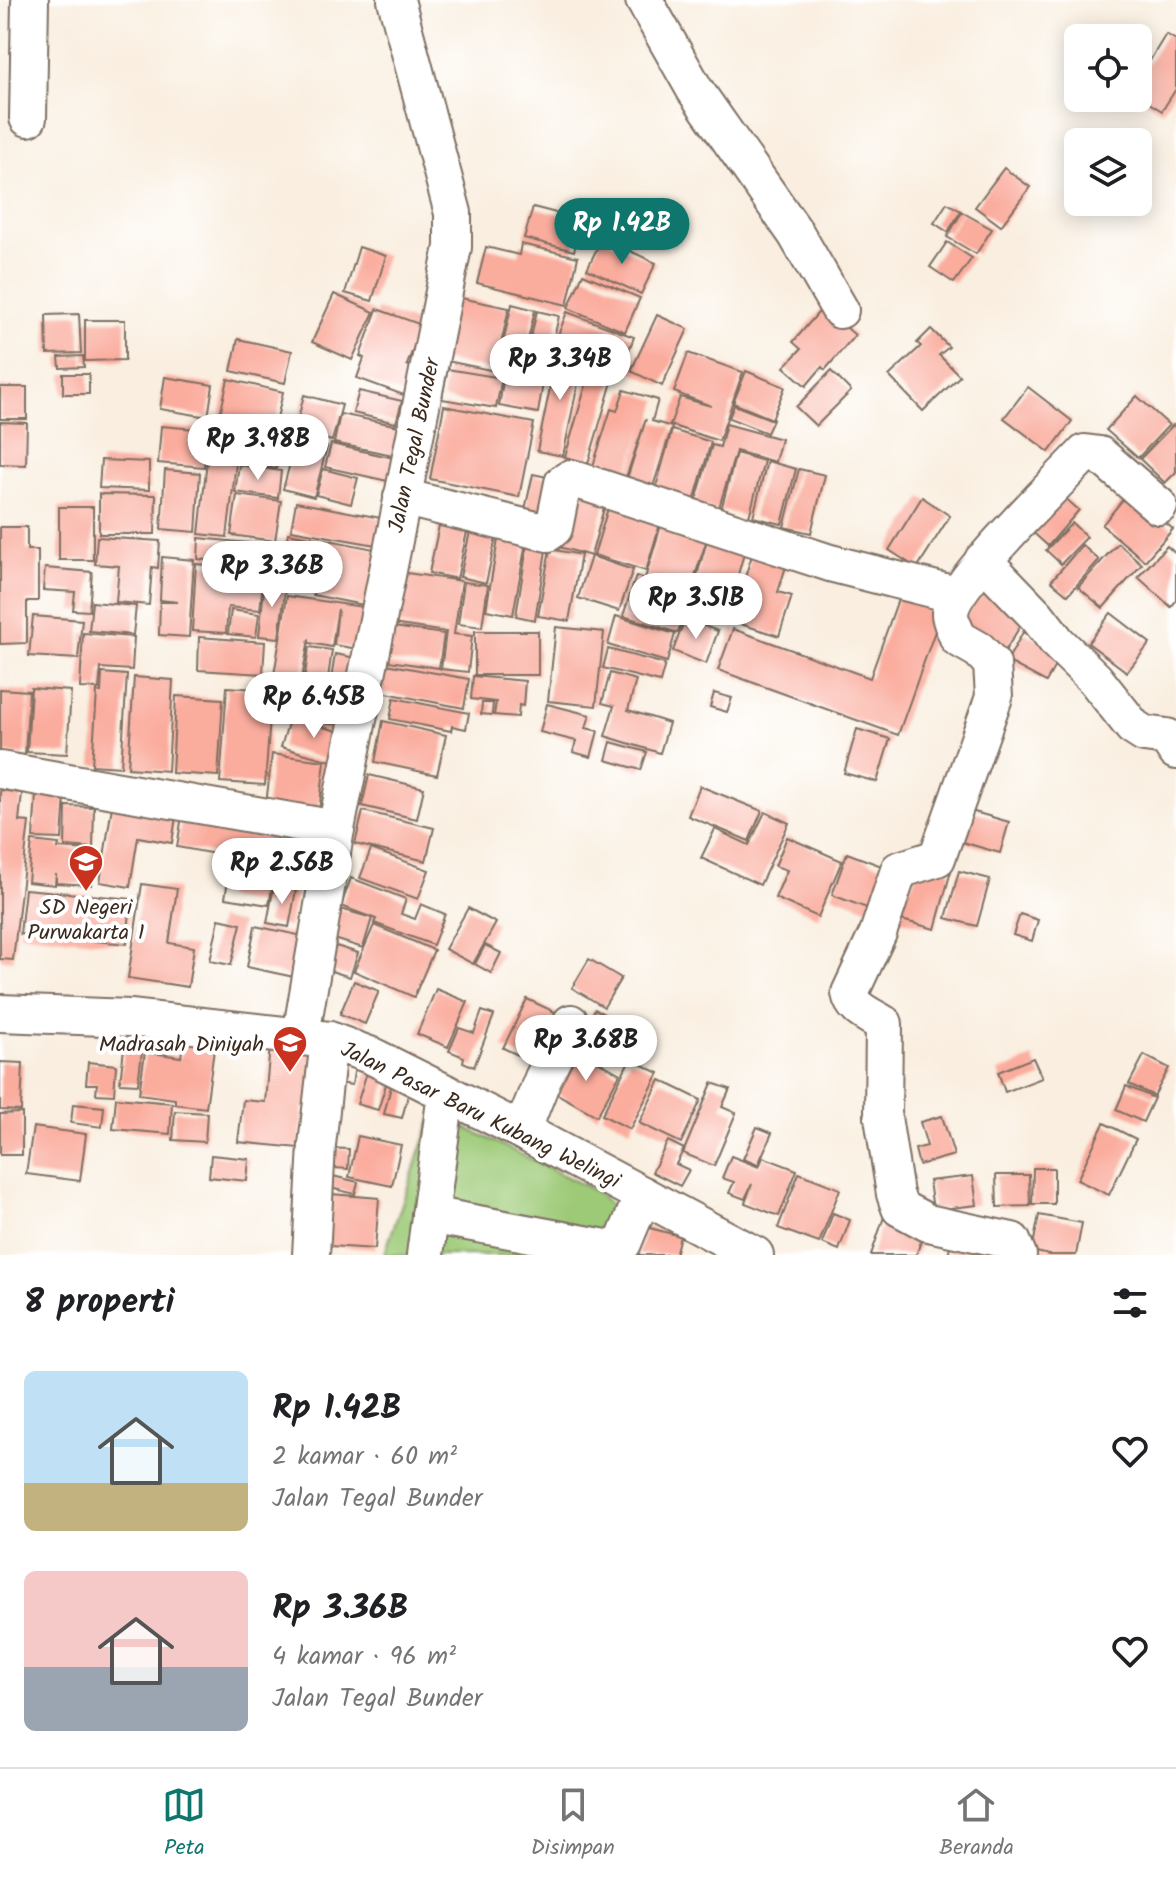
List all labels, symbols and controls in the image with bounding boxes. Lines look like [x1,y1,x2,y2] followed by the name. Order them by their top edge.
[1064,24,1152,216] map controls
[1064,24,1152,112] button: locate
[1064,128,1152,216] button: layers
[539,198,705,266] pin: Rp 1.42B
[572,203,672,245] text: Rp 1.42B
[477,334,643,402] pin: Rp 3.34B
[508,339,612,381] text: Rp 3.34B
[380,353,451,536] street label: Jalan Tegal Bunder
[175,414,341,482] pin: Rp 3.98B
[206,419,310,461] text: Rp 3.98B
[189,541,355,609] pin: Rp 3.36B
[220,546,324,588] text: Rp 3.36B
[613,573,779,641] pin: Rp 3.51B
[647,578,745,620] text: Rp 3.51B
[231,672,397,740] pin: Rp 6.45B
[262,677,366,719] text: Rp 6.45B
[199,838,365,906] pin: Rp 2.56B
[67,843,105,893] school or university icon: SD Negeri Purwakarta 1
[230,843,334,885] text: Rp 2.56B
[27,891,145,951] place label: SD Negeri Purwakarta 1
[503,1015,669,1083] pin: Rp 3.68B
[533,1020,639,1062] text: Rp 3.68B
[271,1024,309,1074] school or university icon: Madrasah Diniyah
[99,1028,264,1063] place label: Madrasah Diniyah
[334,1033,626,1200] street label: Jalan Pasar Baru Kubang Welingi
[24,1276,175,1330] text: 8 properti
[1108,1281,1152,1325] icon: filters
[272,1382,402,1436] text: Rp 1.42B
[88,1403,184,1499] icon: home
[1108,1429,1152,1473] icon: heart
[272,1436,457,1478] text: 2 kamar · 60 m²
[272,1478,482,1520] text: Jalan Tegal Bunder
[272,1582,409,1636] text: Rp 3.36B
[88,1603,184,1699] icon: home
[1108,1629,1152,1673] icon: heart
[272,1636,456,1678] text: 4 kamar · 96 m²
[272,1678,482,1720] text: Jalan Tegal Bunder
[162,1783,206,1866] tab: Peta
[531,1783,615,1866] tab: Disimpan
[939,1783,1014,1866] tab: Beranda

